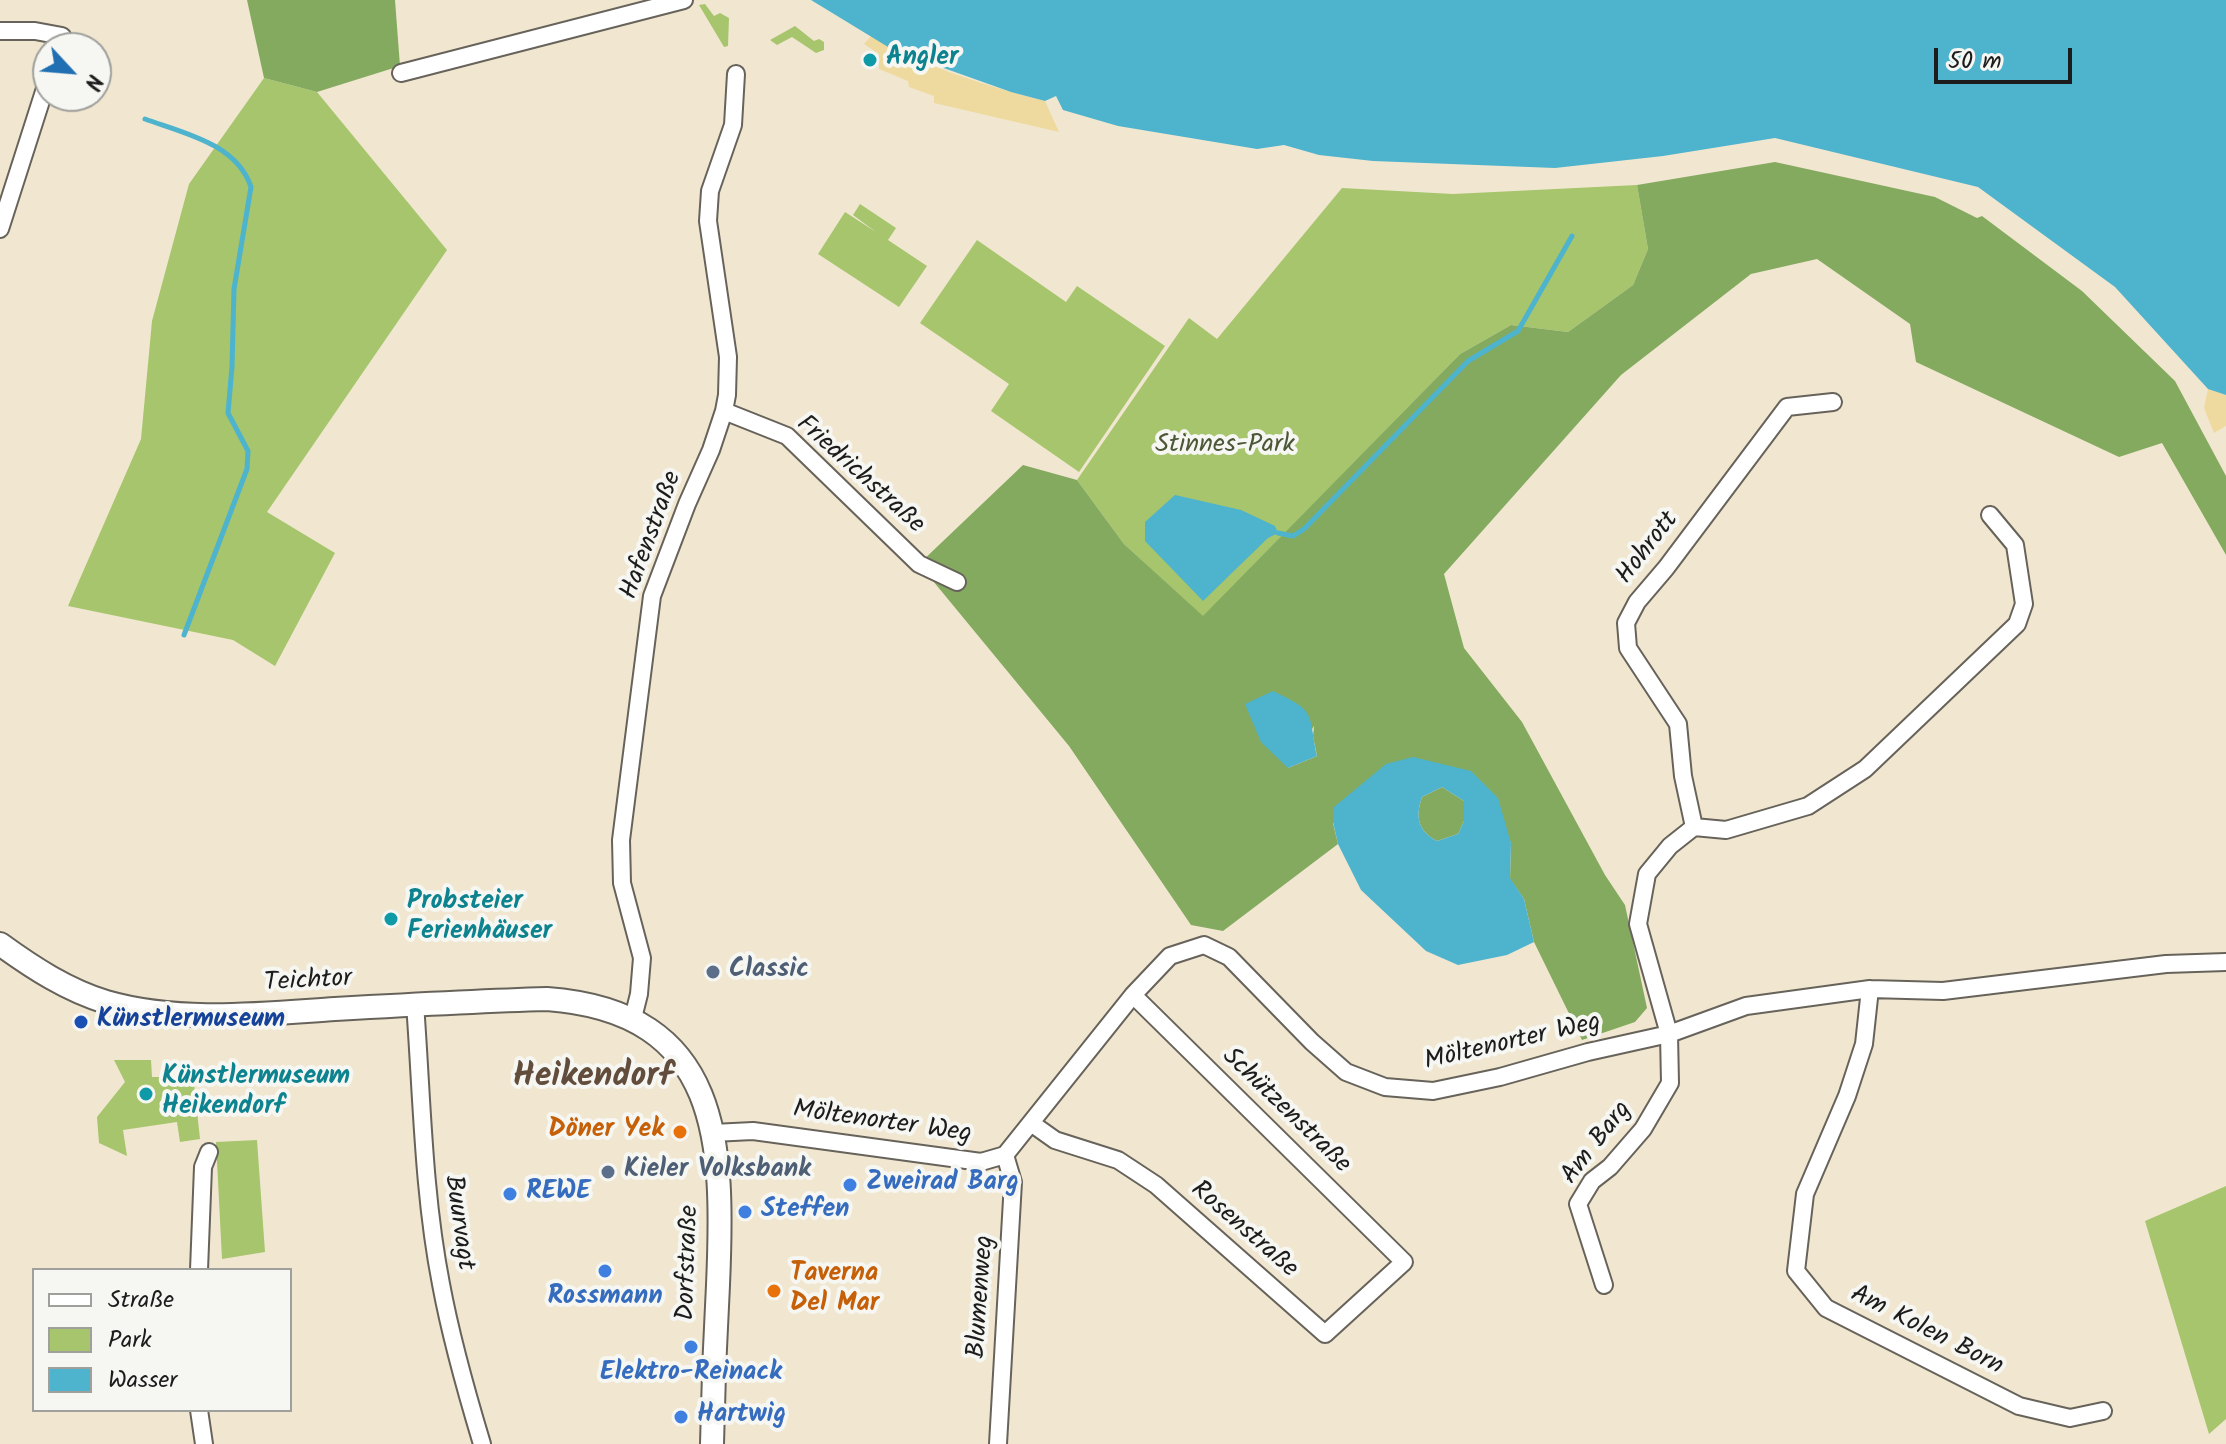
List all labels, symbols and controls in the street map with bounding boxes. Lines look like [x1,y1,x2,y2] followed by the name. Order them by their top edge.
[32,32,112,112] north arrow
[1938,32,2076,82] scale bar
[1948,42,2002,81] text: 50 m
[886,44,958,76] place label: Angler
[861,51,879,69] marker: Angler
[73,68,111,96] text: N
[788,410,930,542] street label: Friedrichstraße
[1155,431,1295,463] park label: Stinnes-Park
[615,468,691,604] street label: Hafenstraße
[1611,506,1687,592] street label: Hohrott
[407,888,552,950] place label: Probsteier Ferienhäuser
[382,910,400,928] marker: Probsteier Ferienhäuser
[729,956,809,988] place label: Classic
[704,963,722,981] marker: Classic
[263,965,353,1001] street label: Teichtor
[97,1006,285,1038] place label: Künstlermuseum
[1422,1009,1604,1079] street label: Möltenorter Weg
[72,1013,90,1031] marker: Künstlermuseum
[1214,1043,1356,1181] street label: Schützenstraße
[513,1059,673,1099] district label: Heikendorf
[162,1063,350,1124] place label: Künstlermuseum Heikendorf
[137,1085,155,1103] marker: Künstlermuseum Heikendorf
[791,1096,973,1152] street label: Möltenorter Weg
[1556,1096,1640,1192] street label: Am Barg
[548,1116,664,1148] place label: Döner Yek
[671,1123,689,1141] marker: Döner Yek
[624,1156,811,1188] place label: Kieler Volksbank
[599,1163,617,1181] marker: Kieler Volksbank
[866,1169,1019,1201] place label: Zweirad Barg
[435,1173,479,1273] street label: Buurvagt
[841,1176,859,1194] marker: Zweirad Barg
[1183,1176,1303,1286] street label: Rosenstraße
[526,1178,591,1210] place label: REWE
[501,1185,519,1203] marker: REWE
[761,1196,849,1228] place label: Steffen
[736,1203,754,1221] marker: Steffen
[672,1205,708,1321] street label: Dorfstraße
[963,1234,1003,1360] street label: Blumenweg
[790,1260,879,1322] place label: Taverna Del Mar
[596,1262,614,1280] marker: Rossmann
[32,1268,292,1412] legend
[1844,1280,2008,1384] street label: Am Kolen Born
[108,1281,174,1320] text: Straße
[765,1282,783,1300] marker: Taverna Del Mar
[547,1283,663,1315] place label: Rossmann
[108,1321,152,1360] text: Park
[682,1338,700,1356] marker: Elektro-Reinack
[600,1359,782,1391] place label: Elektro-Reinack
[108,1361,177,1400] text: Wasser
[697,1401,786,1433] place label: Hartwig
[672,1408,690,1426] marker: Hartwig

